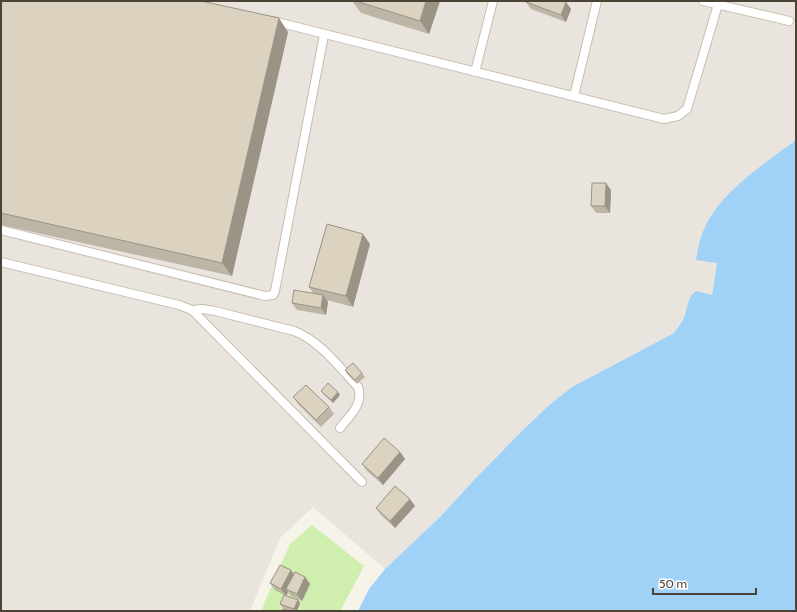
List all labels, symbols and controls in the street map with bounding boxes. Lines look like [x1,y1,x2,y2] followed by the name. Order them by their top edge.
[653,570,756,596] scale bar
[659,576,687,591] text: 50 m

